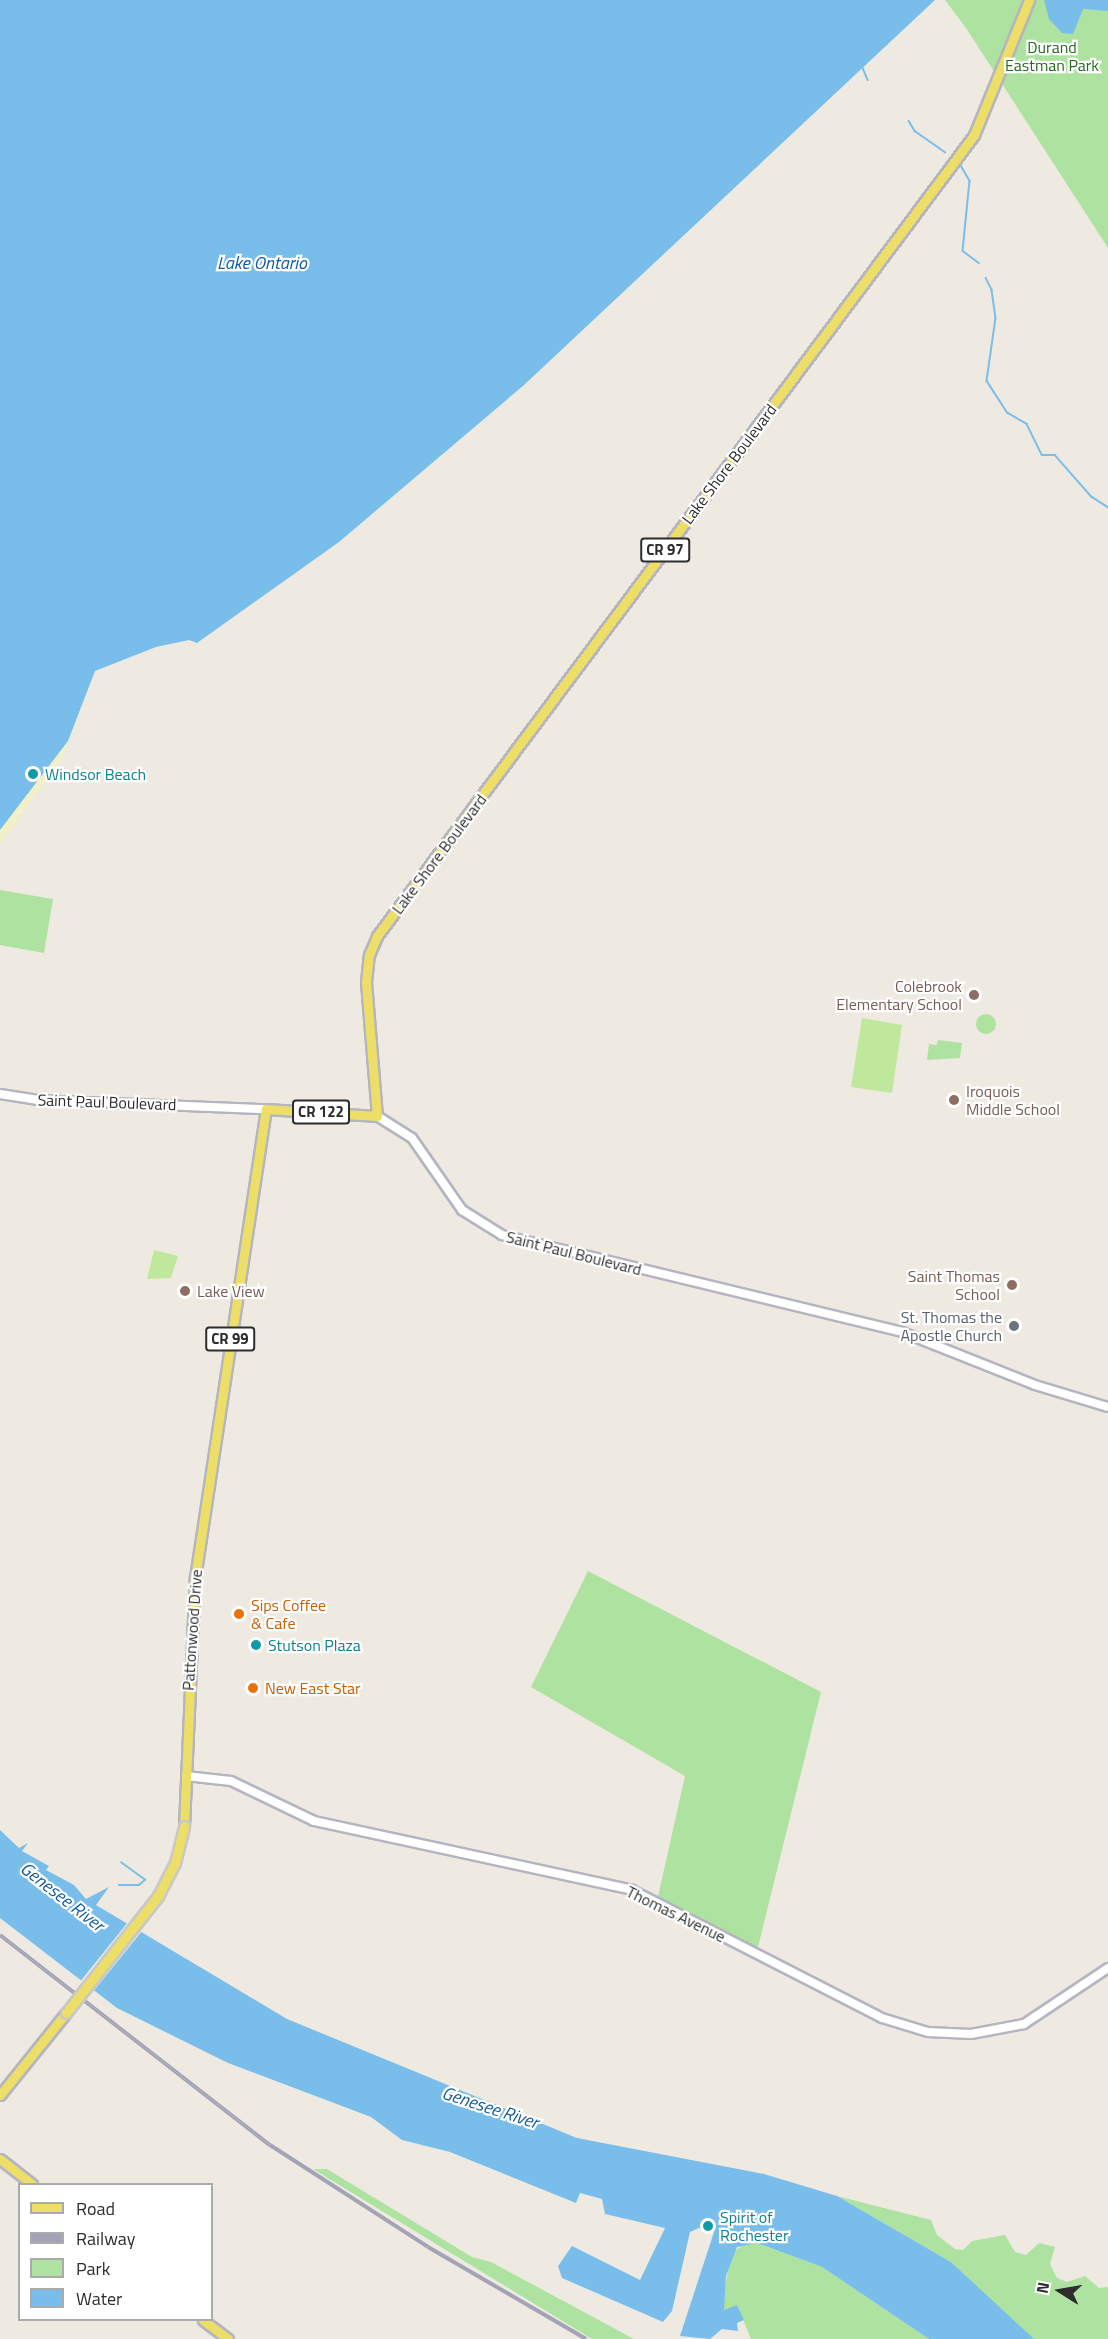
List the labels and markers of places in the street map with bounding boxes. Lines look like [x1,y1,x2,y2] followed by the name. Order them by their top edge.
[45,764,146,784] place label: Windsor Beach
[26,767,40,781] marker: Windsor Beach
[836,976,962,1014] place label: Colebrook Elementary School
[967,988,981,1002] marker: Colebrook Elementary School
[966,1081,1060,1119] place label: Iroquois Middle School
[947,1093,961,1107] marker: Iroquois Middle School
[908,1266,1000,1304] place label: Saint Thomas School
[1005,1278,1019,1292] marker: Saint Thomas School
[197,1281,265,1301] place label: Lake View
[178,1284,192,1298] marker: Lake View
[900,1307,1002,1345] place label: St. Thomas the Apostle Church
[1007,1319,1021,1333] marker: St. Thomas the Apostle Church
[251,1595,326,1633] place label: Sips Coffee & Cafe
[232,1607,246,1621] marker: Sips Coffee & Cafe
[268,1635,361,1655] place label: Stutson Plaza
[249,1638,263,1652] marker: Stutson Plaza
[265,1678,361,1698] place label: New East Star
[246,1681,260,1695] marker: New East Star
[720,2207,788,2245] place label: Spirit of Rochester
[701,2219,715,2233] marker: Spirit of Rochester

